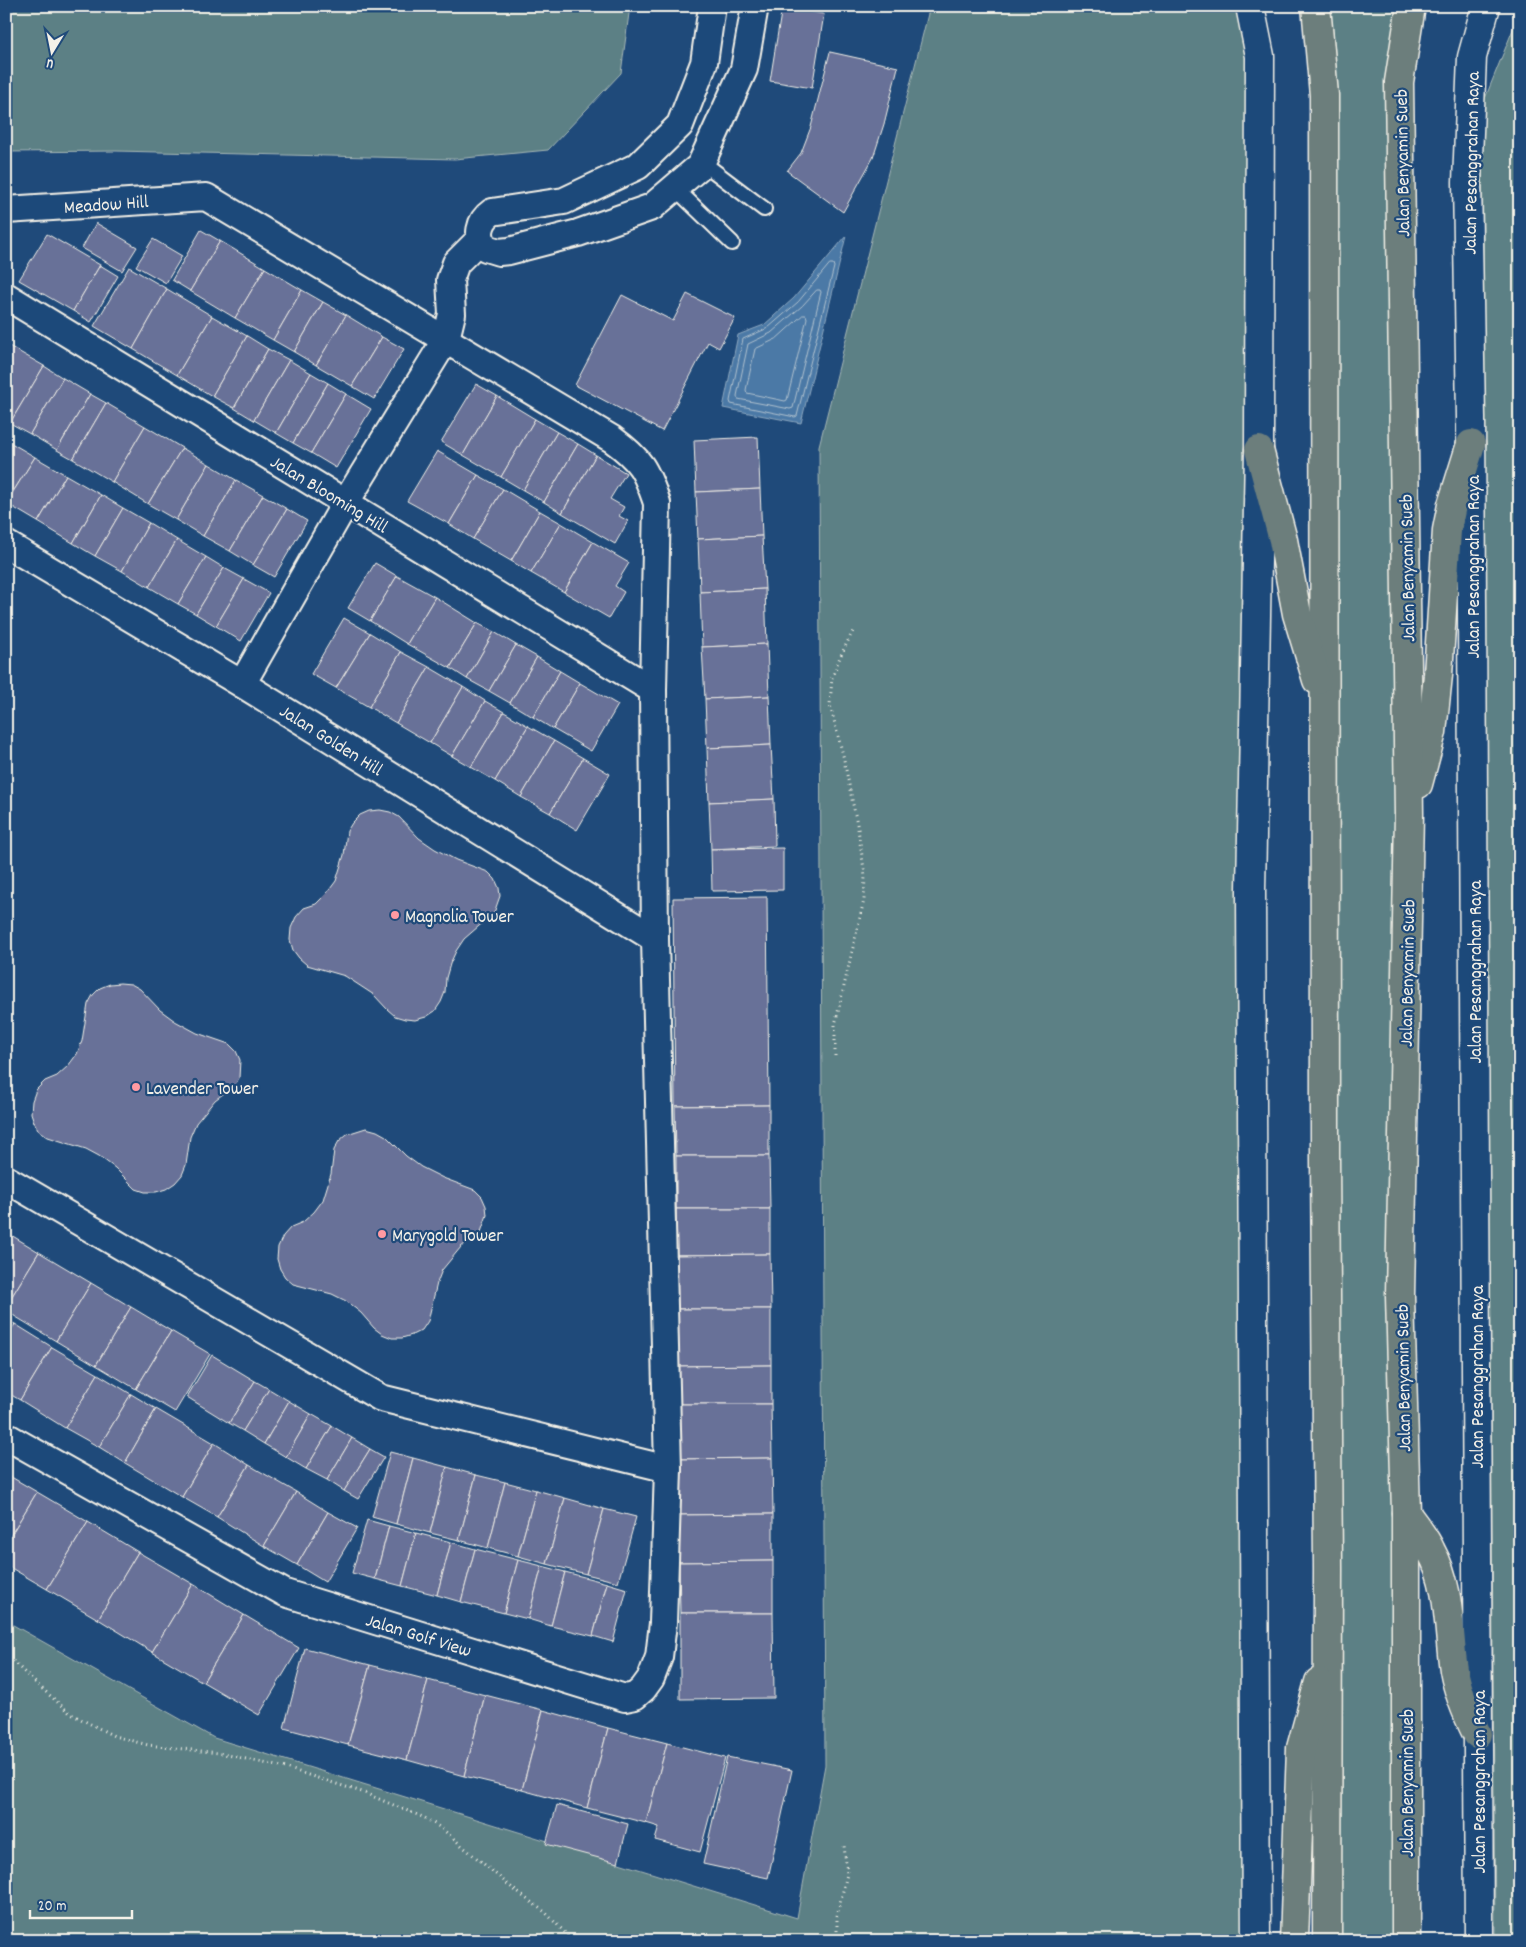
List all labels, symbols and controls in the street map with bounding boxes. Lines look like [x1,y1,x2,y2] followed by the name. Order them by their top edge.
[28,28,78,78] north arrow
[45,52,55,73] text: U
[1458,70,1489,255] street label: Jalan Pesanggrahan Raya
[1390,89,1419,237] street label: Jalan Benyamin Sueb
[63,190,150,223] street label: Meadow Hill
[264,450,393,542] street label: Jalan Blooming Hill
[1462,474,1489,659] street label: Jalan Pesanggrahan Raya
[1395,494,1424,642] street label: Jalan Benyamin Sueb
[273,699,388,785] street label: Jalan Golden Hill
[1464,879,1491,1064] street label: Jalan Pesanggrahan Raya
[1395,899,1424,1047] street label: Jalan Benyamin Sueb
[405,905,514,932] place label: Magnolia Tower
[389,909,401,921] marker: Magnolia Tower
[146,1077,258,1104] place label: Lavender Tower
[130,1081,142,1093] marker: Lavender Tower
[392,1224,503,1251] place label: Marygold Tower
[376,1228,388,1240] marker: Marygold Tower
[1466,1284,1493,1469] street label: Jalan Pesanggrahan Raya
[1391,1304,1420,1452] street label: Jalan Benyamin Sueb
[362,1608,474,1666] street label: Jalan Golf View
[1468,1689,1495,1874] street label: Jalan Pesanggrahan Raya
[1396,1709,1423,1857] street label: Jalan Benyamin Sueb
[30,1887,132,1919] scale bar
[38,1896,66,1918] text: 20 m

